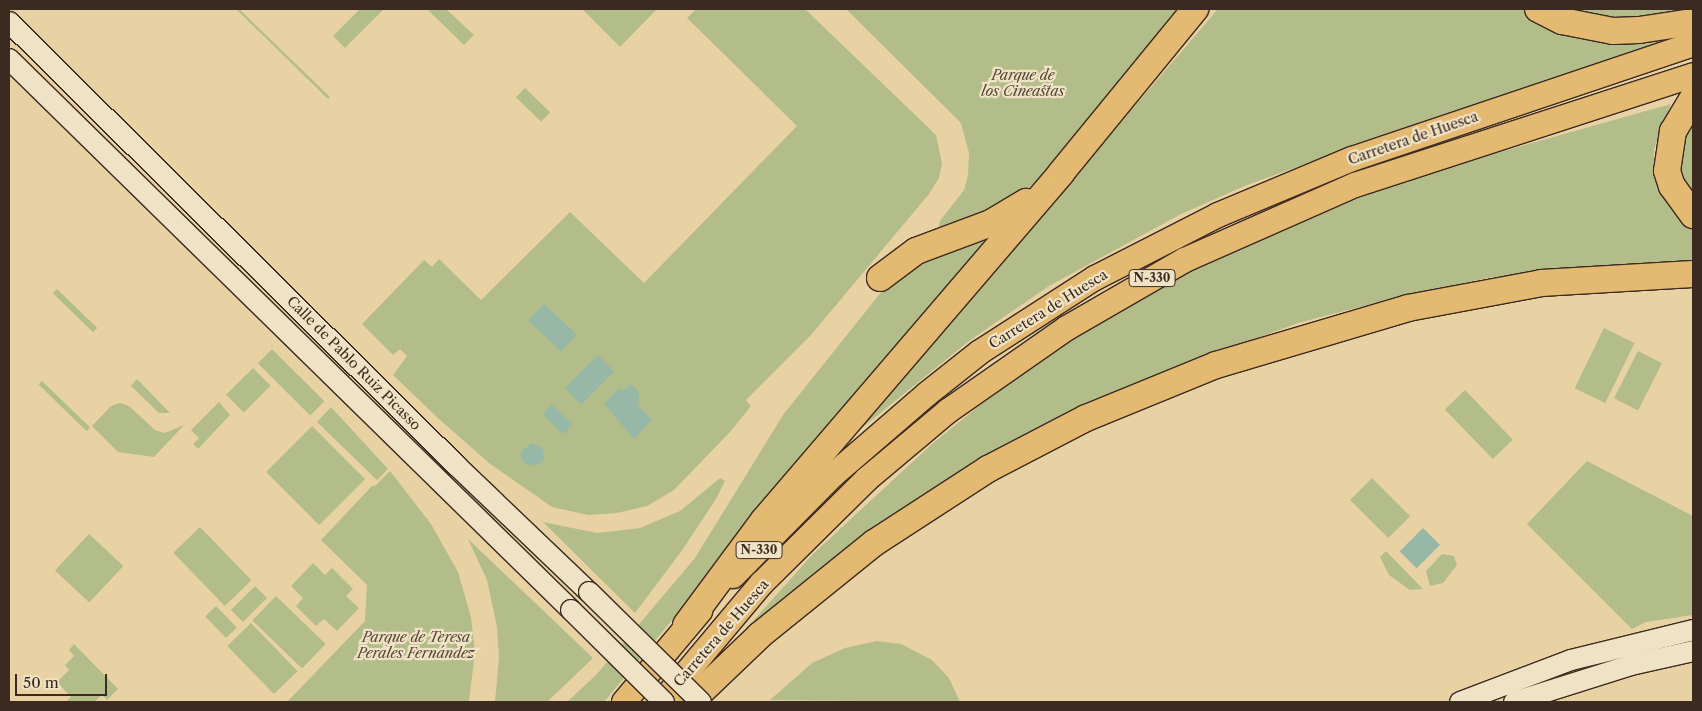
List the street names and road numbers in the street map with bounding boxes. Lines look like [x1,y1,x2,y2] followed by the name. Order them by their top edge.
[1346,108,1480,168] street label: Carretera de Huesca
[986,266,1110,352] street label: Carretera de Huesca
[1128,268,1176,288] road number: N-330
[284,293,424,433] street label: Calle de Pablo Ruiz Picasso
[735,540,783,560] road number: N-330
[670,576,772,690] street label: Carretera de Huesca

